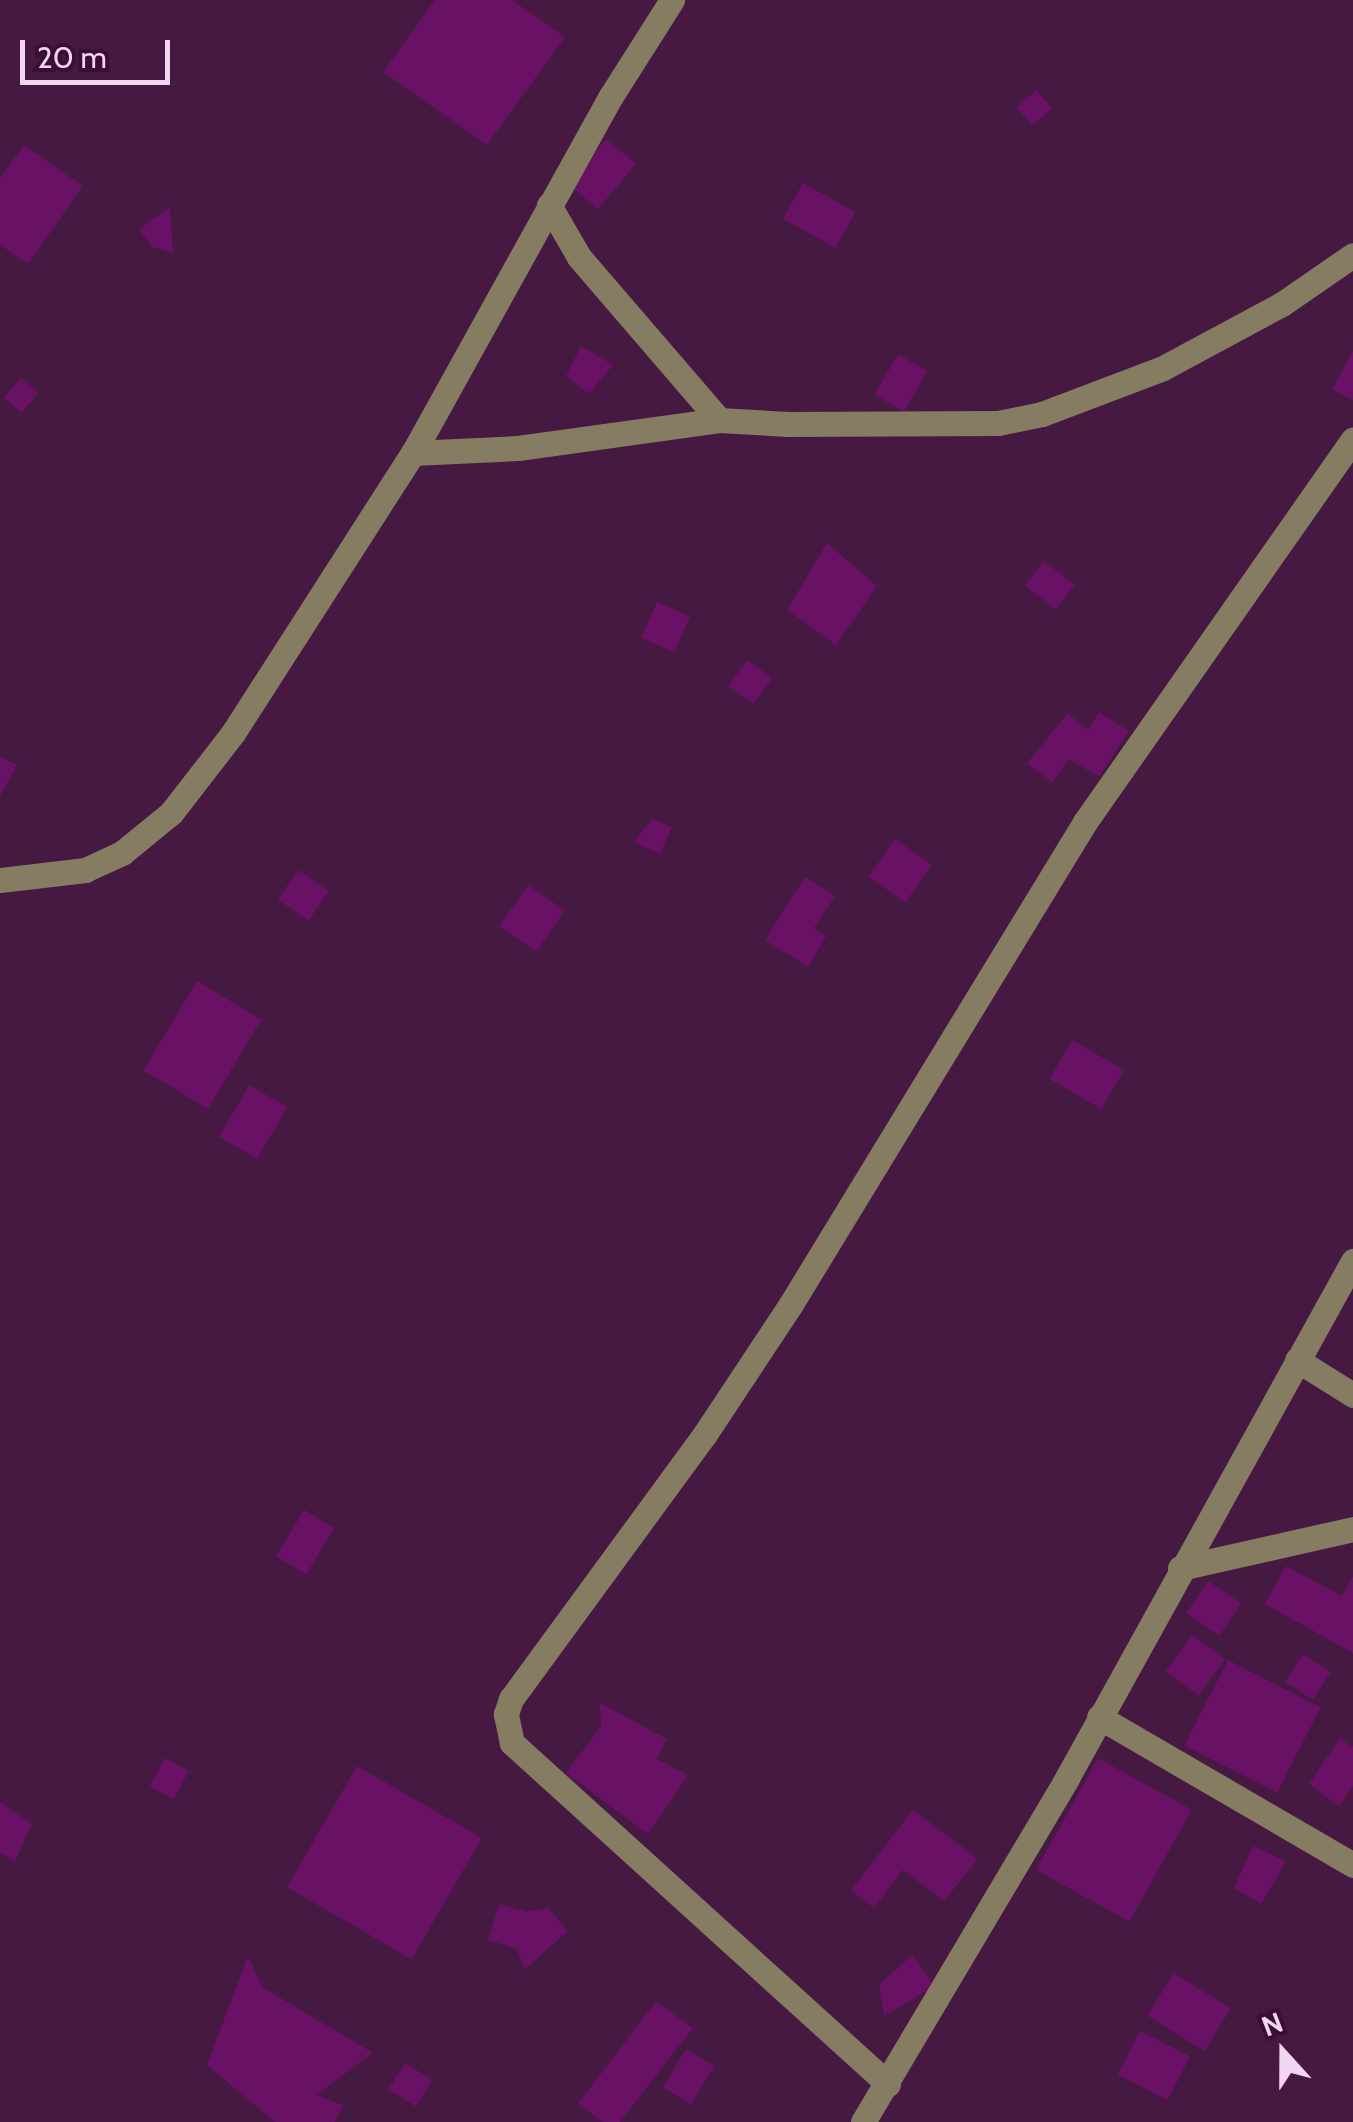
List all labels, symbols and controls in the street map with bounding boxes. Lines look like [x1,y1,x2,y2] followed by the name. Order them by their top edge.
[25,20,175,82] scale bar
[37,39,107,76] text: 20 m
[1233,2002,1333,2102] north arrow
[1257,2005,1288,2043] text: N

